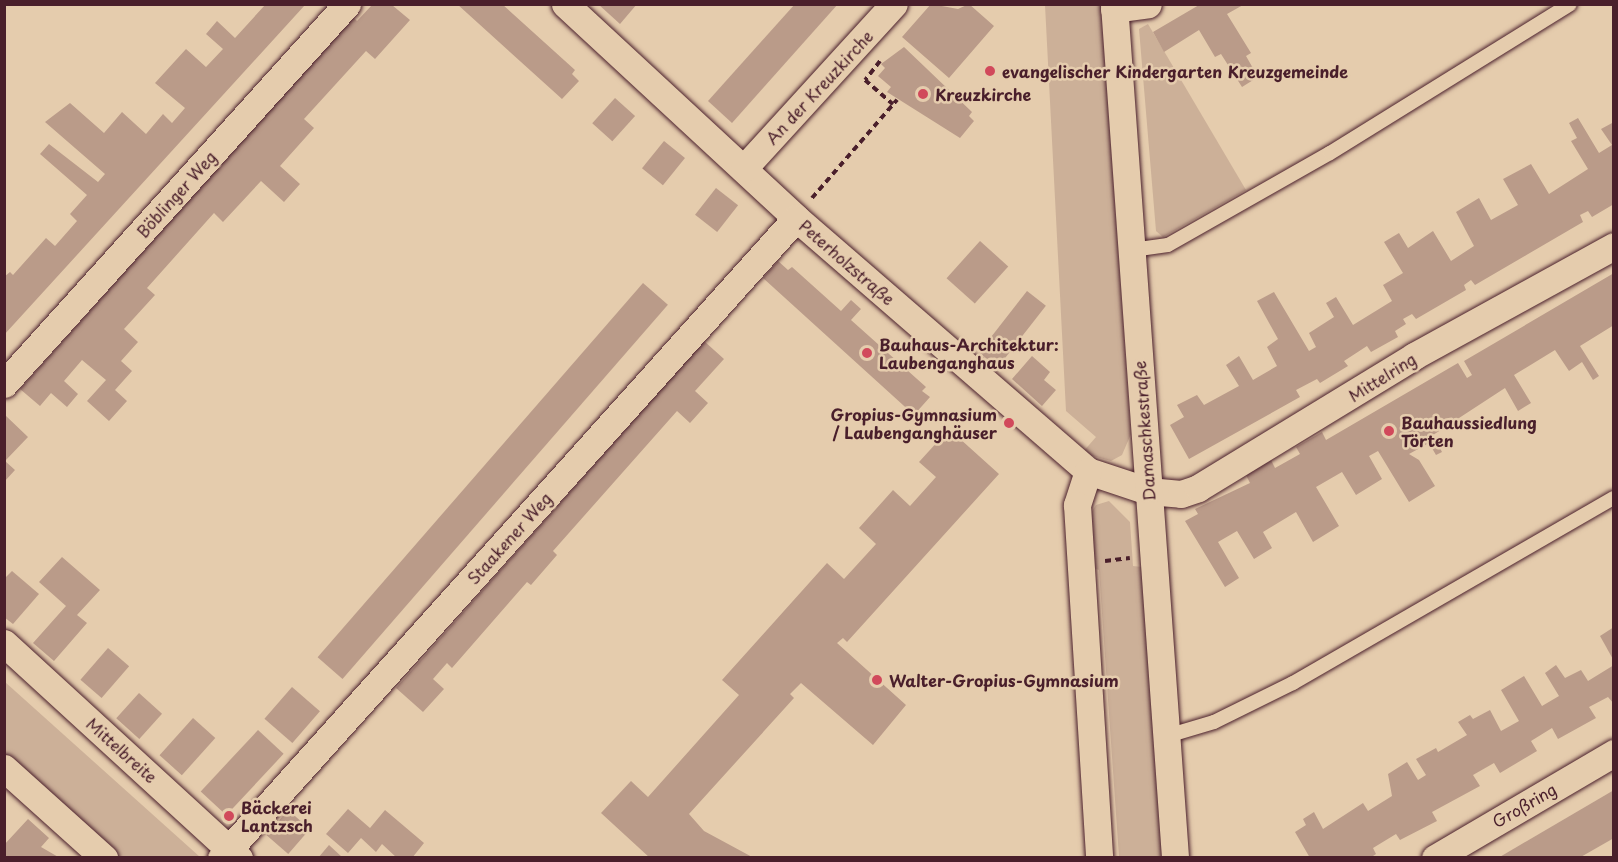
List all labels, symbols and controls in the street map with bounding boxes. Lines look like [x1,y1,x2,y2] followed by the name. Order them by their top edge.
[762,27,876,147] street label: An der Kreuzkirche
[1002,61,1348,81] place label: evangelischer Kindergarten Kreuzgemeinde
[983,64,997,78] marker: evangelischer Kindergarten Kreuzgemeinde
[935,84,1031,104] place label: Kreuzkirche
[916,87,930,101] marker: Kreuzkirche
[132,146,220,242] street label: Böblinger Weg
[795,215,899,309] street label: Peterholzstraße
[879,334,1059,372] place label: Bauhaus-Architektur: Laubenganghaus
[860,346,874,360] marker: Bauhaus-Architektur: Laubenganghaus
[1345,349,1419,405] street label: Mittelring
[1130,360,1158,502] street label: Damaschkestraße
[831,404,997,442] place label: Gropius-Gymnasium / Laubenganghäuser
[1401,412,1537,450] place label: Bauhaussiedlung Törten
[1002,416,1016,430] marker: Gropius-Gymnasium / Laubenganghäuser
[1382,424,1396,438] marker: Bauhaussiedlung Törten
[462,488,556,588] street label: Staakener Weg
[889,670,1119,690] place label: Walter-Gropius-Gymnasium
[870,673,884,687] marker: Walter-Gropius-Gymnasium
[83,713,161,787] street label: Mittelbreite
[1489,779,1559,831] street label: Großring
[241,797,313,835] place label: Bäckerei Lantzsch
[222,809,236,823] marker: Bäckerei Lantzsch

